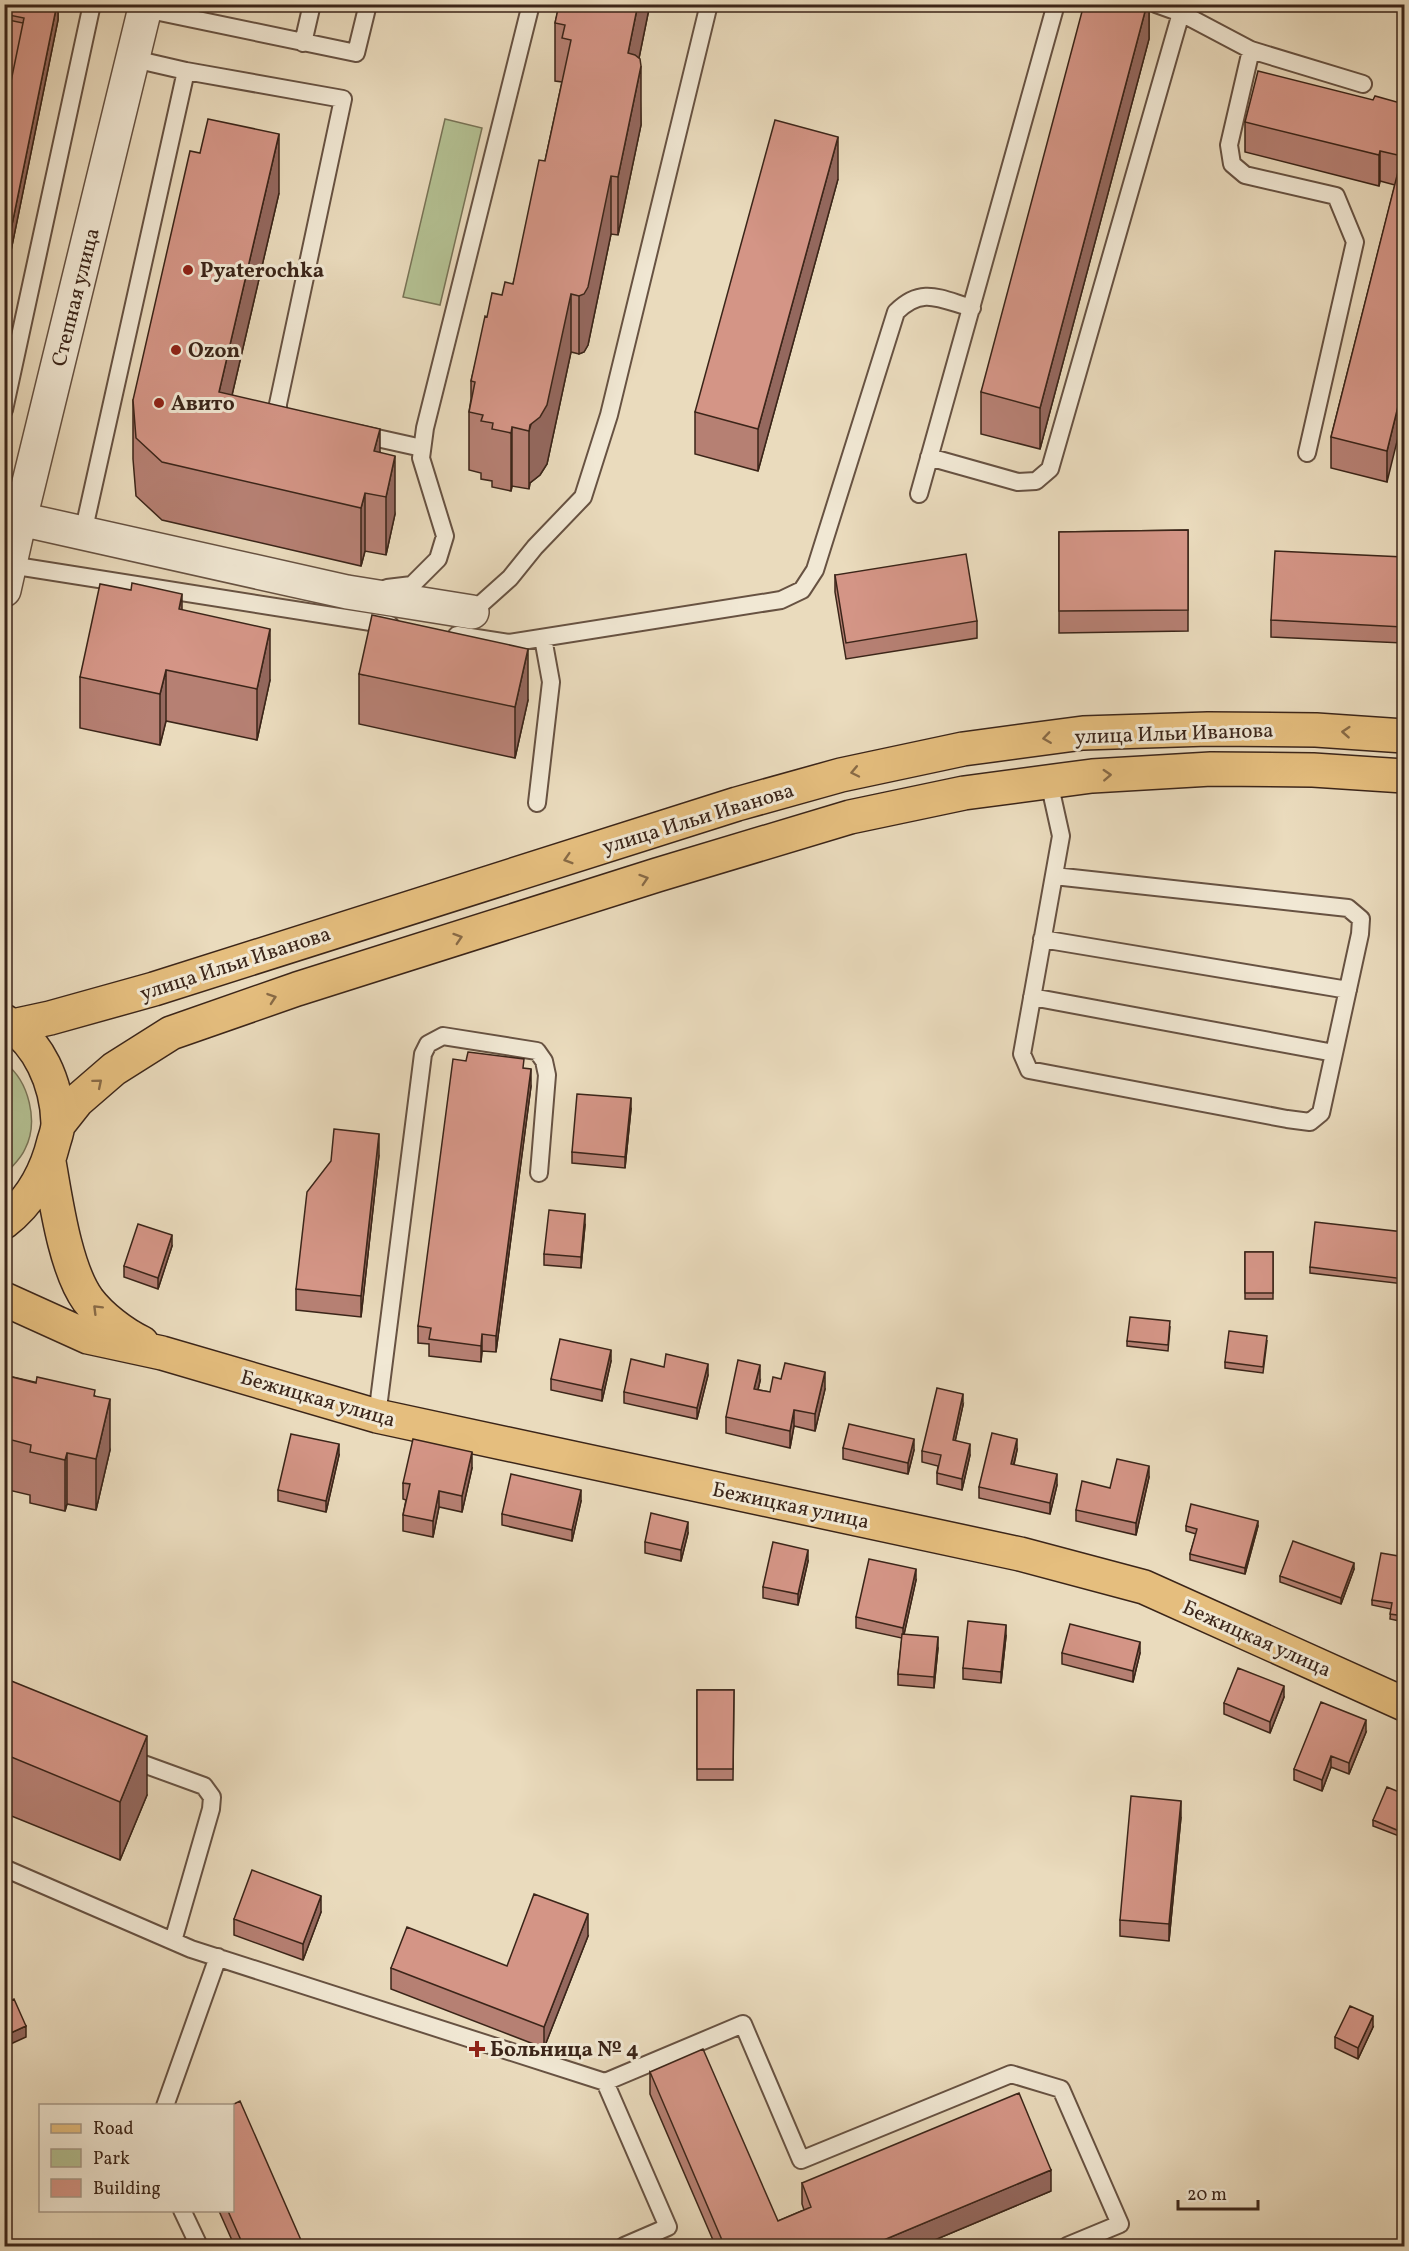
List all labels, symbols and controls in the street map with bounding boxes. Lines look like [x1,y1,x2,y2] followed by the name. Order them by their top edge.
[45,225,108,370] street label: Степная улица
[200,257,324,286] place label: Pyaterochka
[181,263,195,277] marker: Pyaterochka
[188,337,240,366] place label: Ozon
[169,343,183,357] marker: Ozon
[171,390,235,419] place label: Авито
[152,396,166,410] marker: Авито
[1074,717,1274,752] street label: улица Ильи Иванова
[1342,726,1351,739] one-way arrow
[1042,731,1051,744] one-way arrow
[850,765,860,778] one-way arrow
[1102,769,1111,782] one-way arrow
[599,776,798,862] street label: улица Ильи Иванова
[563,851,574,864] one-way arrow
[638,874,649,886] one-way arrow
[136,920,335,1009] street label: улица Ильи Иванова
[452,933,463,945] one-way arrow
[266,992,277,1005] one-way arrow
[91,1079,102,1090] one-way arrow
[94,1305,105,1316] one-way arrow
[237,1363,398,1435] street label: Бежицкая улица
[709,1476,872,1537] street label: Бежицкая улица
[1177,1594,1335,1685] street label: Бежицкая улица
[490,2036,639,2065] place label: Больница № 4
[468,2040,486,2058] marker: Больница № 4
[39,2104,234,2212] legend
[93,2117,134,2142] text: Road
[93,2147,130,2172] text: Park
[1178,2173,1258,2211] scale bar
[93,2177,161,2202] text: Building
[1187,2183,1227,2208] text: 20 m

